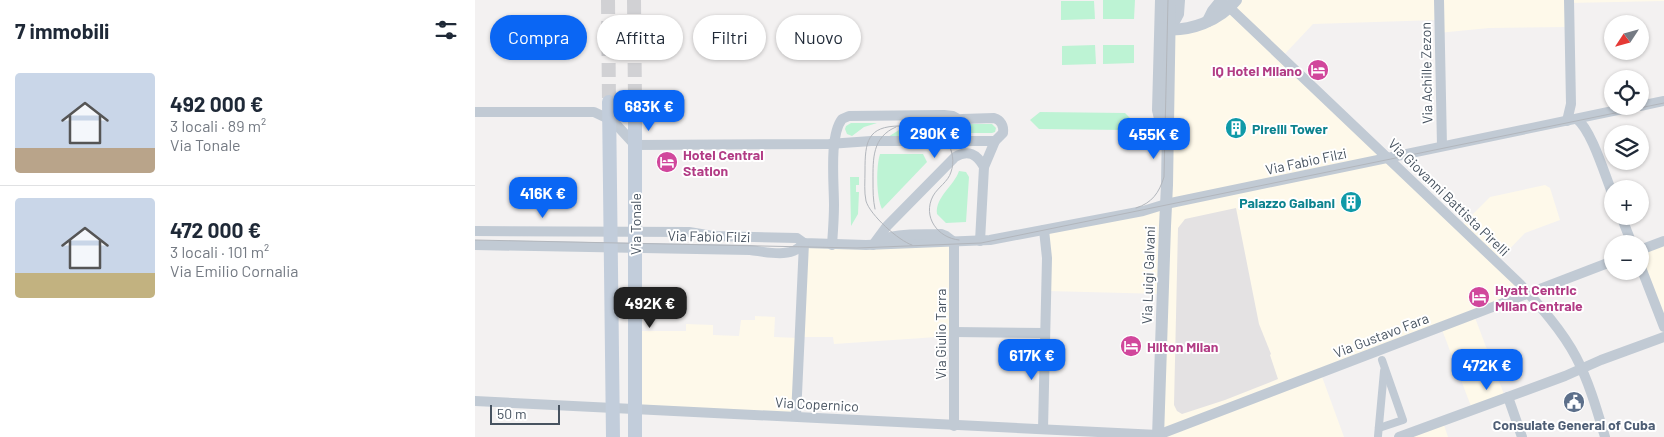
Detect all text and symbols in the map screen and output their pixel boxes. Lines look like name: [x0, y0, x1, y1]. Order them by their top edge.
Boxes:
chip: Compra: [490, 15, 587, 60]
chip: Affitta: [597, 15, 683, 60]
chip: Filtri: [693, 15, 766, 60]
chip: Nuovo: [776, 15, 861, 60]
north arrow: [1604, 15, 1649, 60]
map controls: [1604, 15, 1649, 280]
icon: filters: [432, 16, 460, 44]
text: 7 immobili: [15, 18, 109, 43]
street label: Via Achille Zezon: [1417, 22, 1435, 124]
hotel icon: IQ Hotel Milano: [1306, 58, 1330, 82]
place label: IQ Hotel Milano: [1212, 62, 1302, 79]
button: locate: [1604, 70, 1649, 115]
pin: 683K €: [608, 90, 690, 132]
text: 492 000 €: [170, 91, 263, 116]
icon: home: [55, 93, 115, 153]
text: 683K €: [624, 96, 674, 115]
text: 3 locali · 89 m²: [170, 116, 266, 135]
pin: 290K €: [894, 116, 976, 159]
building icon: Pirelli Tower: [1224, 116, 1248, 140]
pin: 455K €: [1113, 118, 1195, 160]
place label: Pirelli Tower: [1252, 120, 1329, 137]
text: 290K €: [910, 123, 960, 142]
text: 455K €: [1129, 124, 1179, 143]
button: layers: [1604, 125, 1649, 170]
text: Via Tonale: [170, 135, 241, 154]
street label: Via Giovanni Battista Pirelli: [1385, 135, 1513, 259]
street label: Via Fabio Filzi: [1264, 144, 1348, 178]
place label: Hotel Central Station: [683, 146, 764, 179]
hotel icon: Hotel Central Station: [655, 150, 679, 174]
pin: 416K €: [502, 176, 584, 219]
button: +: [1604, 180, 1649, 225]
text: 416K €: [520, 183, 566, 202]
building icon: Palazzo Galbani: [1339, 190, 1363, 214]
street label: Via Tonale: [627, 193, 644, 255]
place label: Palazzo Galbani: [1239, 194, 1335, 211]
text: 472 000 €: [170, 217, 261, 242]
icon: home: [55, 218, 115, 278]
street label: Via Luigi Galvani: [1138, 226, 1158, 324]
street label: Via Fabio Filzi: [668, 227, 750, 245]
button: −: [1604, 235, 1649, 280]
text: 3 locali · 101 m²: [170, 242, 269, 261]
text: Via Emilio Cornalia: [170, 261, 299, 280]
place label: Hyatt Centric Milan Centrale: [1495, 281, 1583, 314]
hotel icon: Hyatt Centric Milan Centrale: [1467, 285, 1491, 309]
pin: 492K €: [609, 286, 691, 329]
street label: Via Giulio Tarra: [932, 289, 949, 379]
text: 492K €: [625, 293, 675, 312]
street label: Via Gustavo Fara: [1331, 309, 1431, 361]
hotel icon: Hilton Milan: [1119, 334, 1143, 358]
pin: 617K €: [991, 338, 1073, 381]
place label: Hilton Milan: [1147, 338, 1218, 355]
text: 617K €: [1009, 345, 1055, 364]
pin: 472K €: [1446, 348, 1528, 391]
text: 472K €: [1463, 355, 1511, 374]
public building icon: Consulate General of Cuba: [1562, 390, 1586, 414]
street label: Via Copernico: [775, 393, 859, 415]
scale bar: [490, 402, 560, 425]
text: 50 m: [497, 405, 526, 422]
place label: Consulate General of Cuba: [1493, 416, 1655, 433]

